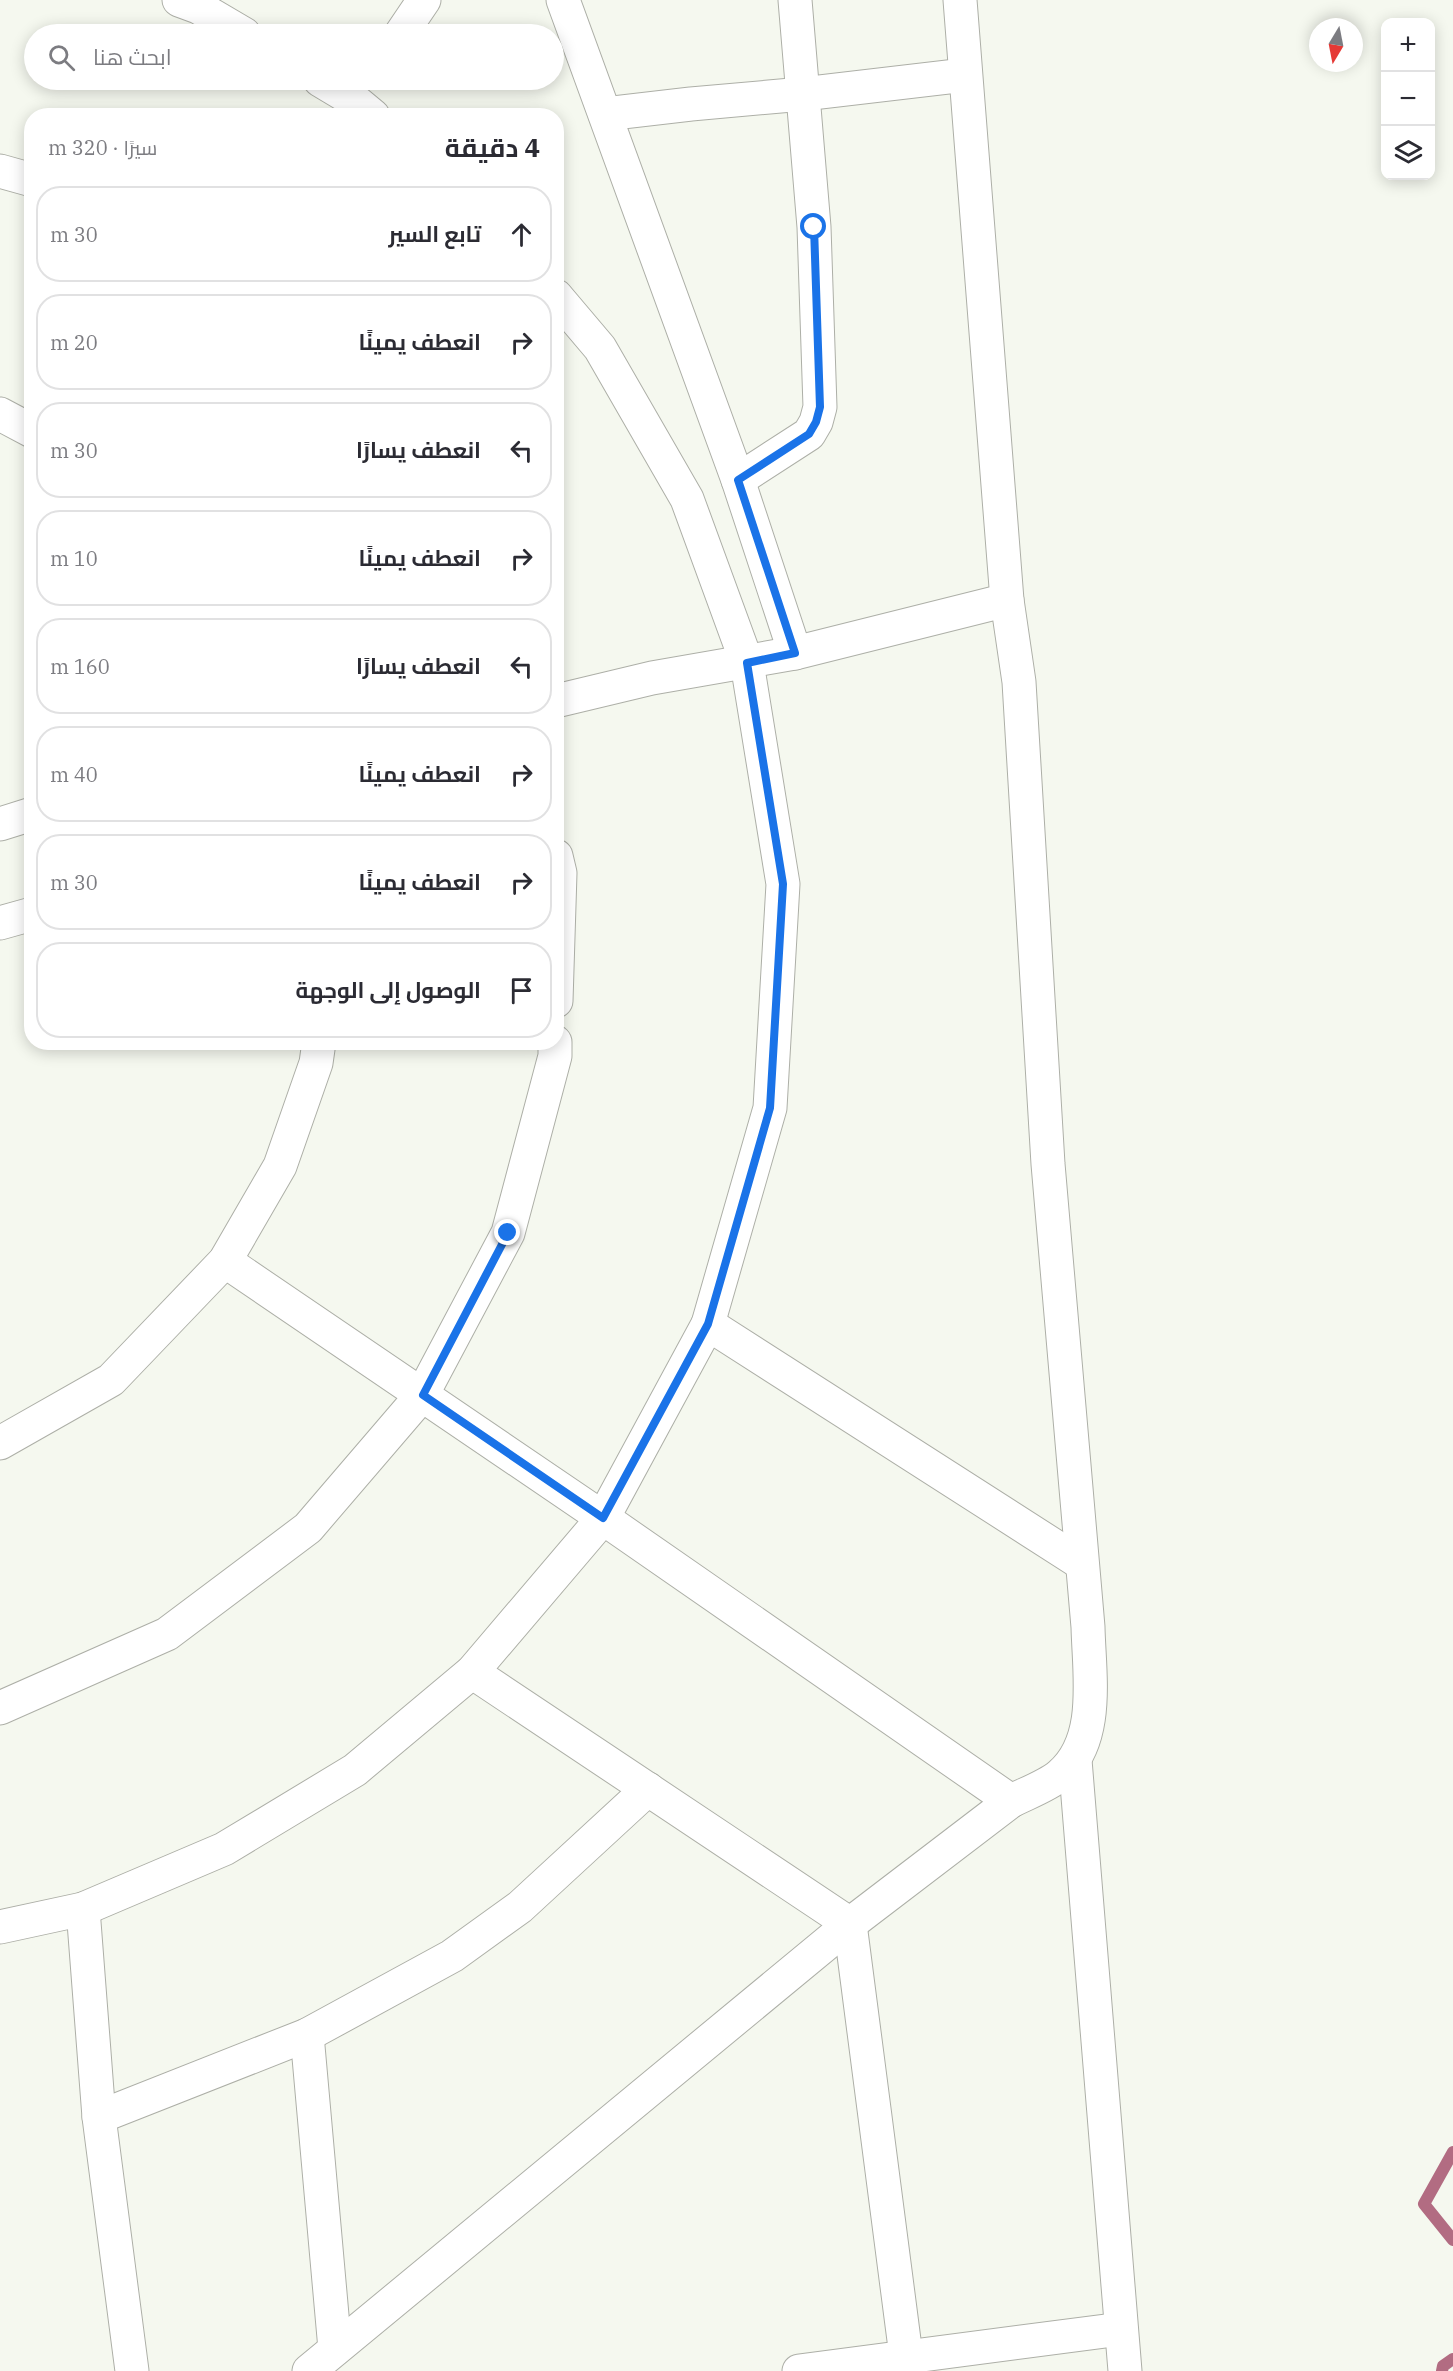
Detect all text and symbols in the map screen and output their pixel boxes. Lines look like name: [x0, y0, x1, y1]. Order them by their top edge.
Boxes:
north arrow: [1309, 18, 1363, 72]
map controls: [1381, 18, 1435, 180]
button: +: [1381, 18, 1435, 72]
search box: [24, 24, 564, 90]
icon: search: [45, 41, 78, 74]
text: ابحث هنا: [93, 42, 172, 71]
button: −: [1381, 72, 1435, 126]
button: layers: [1381, 126, 1435, 180]
text: 4 دقيقة: [445, 130, 540, 164]
text: سيرًا · 320 m: [48, 134, 157, 161]
route start: [800, 213, 826, 239]
icon: ahead: [505, 218, 538, 251]
text: تابع السير: [388, 219, 481, 248]
text: 30 m: [50, 221, 98, 248]
icon: right: [505, 326, 538, 359]
text: انعطف يمينًا: [359, 327, 481, 356]
text: 20 m: [50, 329, 98, 356]
icon: left: [505, 434, 538, 467]
text: انعطف يسارًا: [356, 435, 481, 464]
text: 30 m: [50, 437, 98, 464]
icon: right: [505, 542, 538, 575]
text: انعطف يمينًا: [359, 543, 481, 572]
text: 10 m: [50, 545, 98, 572]
icon: left: [505, 650, 538, 683]
text: انعطف يسارًا: [356, 651, 481, 680]
text: 160 m: [50, 653, 110, 680]
icon: right: [505, 758, 538, 791]
text: انعطف يمينًا: [359, 759, 481, 788]
text: 40 m: [50, 761, 98, 788]
icon: right: [505, 866, 538, 899]
text: انعطف يمينًا: [359, 867, 481, 896]
text: 30 m: [50, 869, 98, 896]
icon: arrive: [505, 974, 538, 1007]
text: الوصول إلى الوجهة: [296, 975, 481, 1004]
route end: [494, 1219, 520, 1245]

